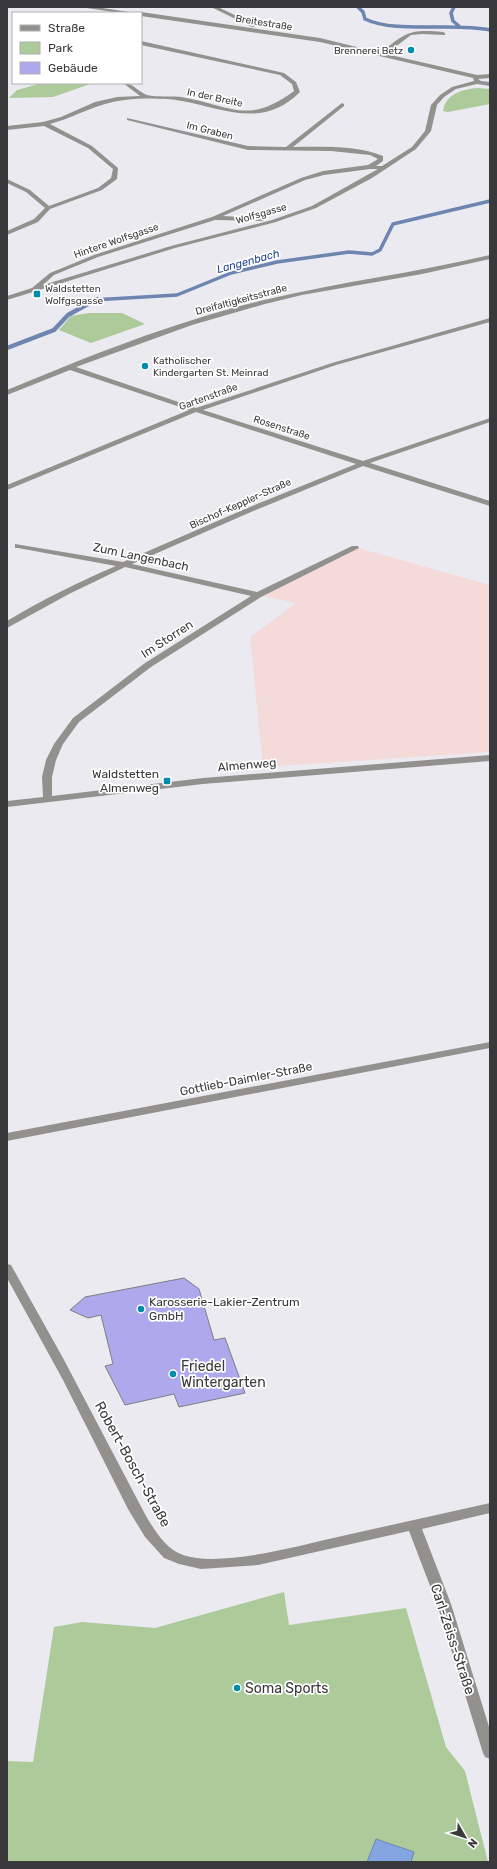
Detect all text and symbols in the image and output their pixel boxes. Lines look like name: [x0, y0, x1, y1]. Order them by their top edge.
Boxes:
legend: [12, 12, 142, 84]
street label: Breitestraße: [234, 13, 294, 33]
text: Straße: [48, 21, 85, 35]
text: Park: [48, 41, 74, 55]
place label: Brennerei Betz: [334, 45, 403, 57]
marker: Brennerei Betz: [406, 45, 416, 55]
text: Gebäude: [48, 61, 98, 75]
street label: In der Breite: [186, 86, 244, 110]
street label: Im Graben: [185, 119, 234, 143]
street label: Wolfsgasse: [235, 201, 288, 227]
street label: Hintere Wolfsgasse: [72, 221, 161, 261]
water label: Langenbach: [215, 247, 281, 276]
street label: Dreifaltigkeitsstraße: [194, 282, 289, 318]
place label: Waldstetten Wolfgsgasse: [45, 283, 103, 307]
marker: Waldstetten Wolfgsgasse: [32, 289, 42, 299]
place label: Katholischer Kindergarten St. Meinrad: [153, 355, 268, 379]
marker: Katholischer Kindergarten St. Meinrad: [140, 361, 150, 371]
street label: Gartenstraße: [177, 381, 240, 413]
street label: Rosenstraße: [252, 413, 312, 443]
street label: Bischof-Keppler-Straße: [188, 476, 293, 532]
street label: Zum Langenbach: [92, 540, 190, 574]
street label: Im Storren: [138, 617, 196, 661]
street label: Almenweg: [217, 755, 277, 775]
place label: Waldstetten Almenweg: [92, 767, 159, 795]
marker: Waldstetten Almenweg: [162, 776, 172, 786]
street label: Gottlieb-Daimler-Straße: [179, 1059, 314, 1099]
place label: Karosserie-Lakier-Zentrum GmbH: [149, 1295, 300, 1323]
marker: Karosserie-Lakier-Zentrum GmbH: [136, 1304, 146, 1314]
place label: Friedel Wintergarten: [181, 1358, 266, 1391]
marker: Friedel Wintergarten: [168, 1369, 178, 1379]
street label: Robert-Bosch-Straße: [91, 1398, 174, 1530]
street label: Carl-Zeiss-Straße: [427, 1582, 478, 1697]
place label: Soma Sports: [245, 1680, 328, 1697]
marker: Soma Sports: [232, 1683, 242, 1693]
north arrow: [445, 1817, 485, 1857]
text: N: [465, 1836, 480, 1850]

